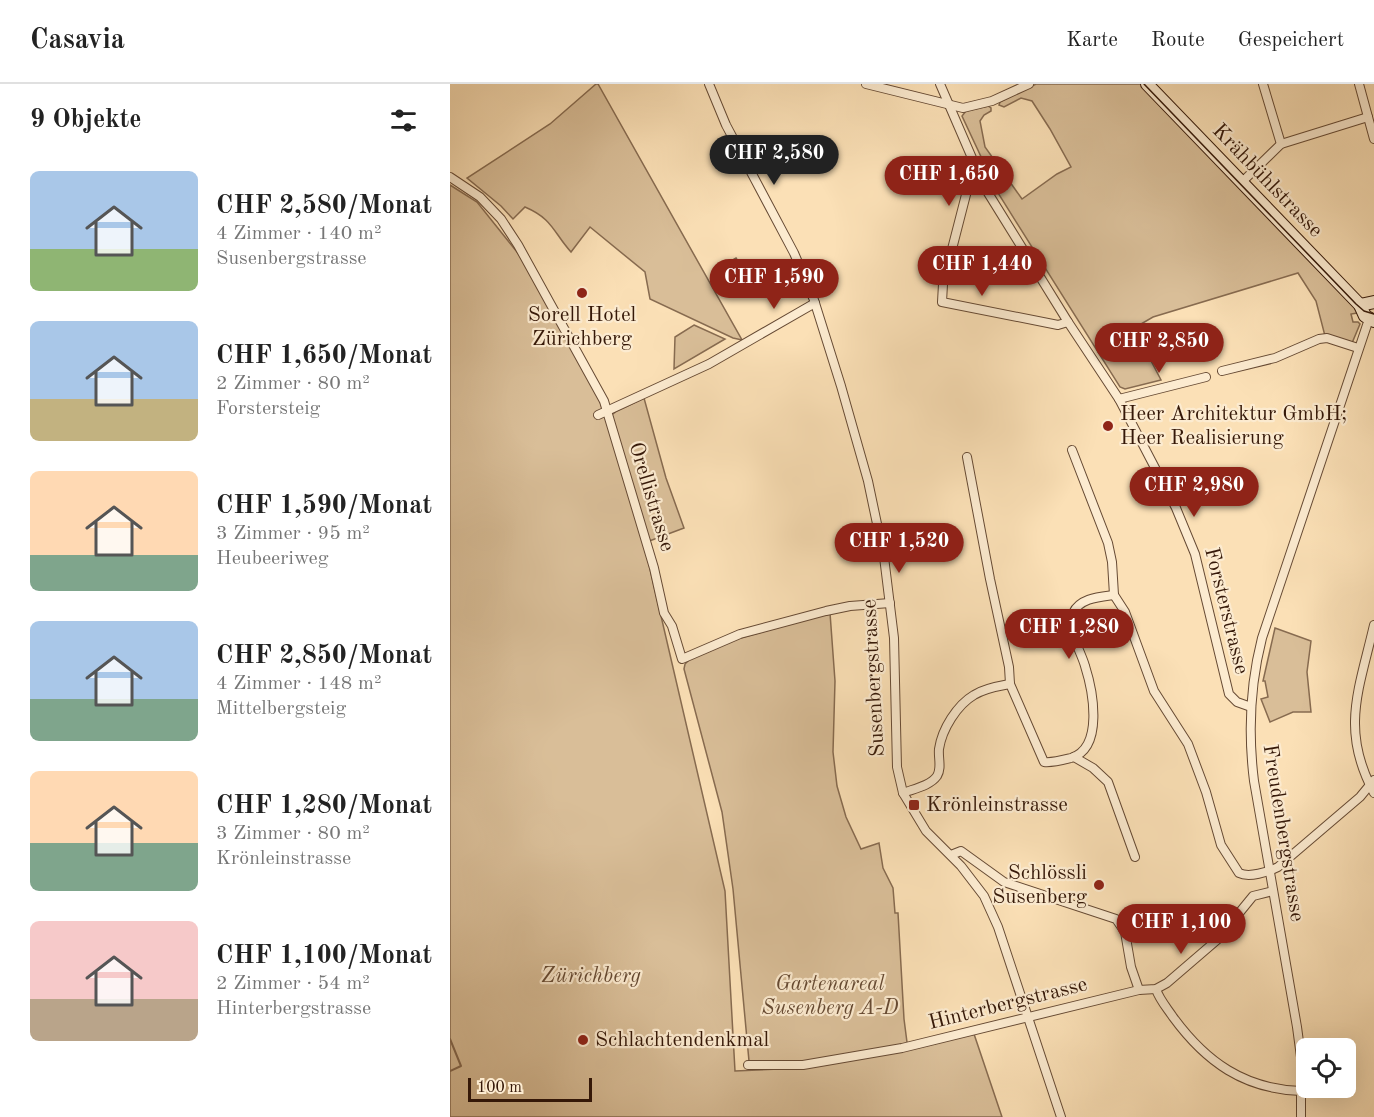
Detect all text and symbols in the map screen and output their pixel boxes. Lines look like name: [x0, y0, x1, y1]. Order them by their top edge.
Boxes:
text: Casavia: [30, 27, 125, 55]
text: Karte: [1066, 30, 1118, 51]
text: Route: [1151, 30, 1205, 51]
text: Gespeichert: [1238, 30, 1344, 51]
icon: filters: [387, 104, 420, 137]
text: 9 Objekte: [30, 107, 142, 133]
street label: Krähbühlstrasse: [1208, 120, 1326, 242]
pin: CHF 2,580: [705, 135, 843, 186]
text: CHF 2,580: [724, 144, 824, 164]
pin: CHF 1,650: [880, 156, 1018, 207]
text: CHF 1,650: [899, 165, 999, 185]
text: CHF 2,580/Monat: [216, 193, 432, 219]
icon: home: [78, 195, 150, 267]
text: 4 Zimmer · 140 m²: [216, 224, 381, 244]
pin: CHF 1,440: [913, 246, 1051, 297]
text: Susenbergstrasse: [216, 249, 367, 269]
text: CHF 1,440: [932, 255, 1032, 275]
pin: CHF 1,590: [705, 259, 843, 310]
text: CHF 1,590: [724, 268, 824, 288]
marker: Sorell Hotel Zürichberg: [575, 286, 589, 300]
place label: Sorell Hotel Zürichberg: [528, 305, 637, 350]
pin: CHF 2,850: [1090, 323, 1228, 374]
text: CHF 2,850: [1109, 332, 1209, 352]
text: CHF 1,650/Monat: [216, 343, 432, 369]
icon: home: [78, 345, 150, 417]
text: 2 Zimmer · 80 m²: [216, 374, 370, 394]
text: Forstersteig: [216, 399, 320, 419]
place label: Heer Architektur GmbH; Heer Realisierung: [1120, 404, 1347, 449]
marker: Heer Architektur GmbH; Heer Realisierung: [1101, 419, 1115, 433]
street label: Orellistrasse: [624, 440, 678, 554]
pin: CHF 2,980: [1125, 467, 1263, 518]
text: CHF 2,980: [1144, 476, 1244, 496]
text: CHF 1,590/Monat: [216, 493, 432, 519]
icon: home: [78, 495, 150, 567]
pin: CHF 1,520: [830, 523, 968, 574]
text: 3 Zimmer · 95 m²: [216, 524, 370, 544]
text: CHF 1,520: [849, 532, 949, 552]
street label: Forsterstrasse: [1200, 545, 1252, 677]
text: Heubeeriweg: [216, 549, 328, 569]
street label: Susenbergstrasse: [859, 599, 889, 757]
pin: CHF 1,280: [1000, 609, 1138, 660]
text: CHF 1,280: [1019, 618, 1119, 638]
text: CHF 2,850/Monat: [216, 643, 432, 669]
icon: home: [78, 645, 150, 717]
text: 4 Zimmer · 148 m²: [216, 674, 381, 694]
text: Mittelbergsteig: [216, 699, 346, 719]
street label: Freudenbergstrasse: [1259, 743, 1307, 923]
text: CHF 1,280/Monat: [216, 793, 432, 819]
icon: home: [78, 795, 150, 867]
place label: Krönleinstrasse: [926, 795, 1068, 816]
marker: Krönleinstrasse: [907, 798, 921, 812]
text: 3 Zimmer · 80 m²: [216, 824, 370, 844]
text: Krönleinstrasse: [216, 849, 351, 869]
place label: Schlössli Susenberg: [992, 863, 1088, 908]
marker: Schlössli Susenberg: [1092, 878, 1106, 892]
pin: CHF 1,100: [1112, 904, 1250, 955]
text: CHF 1,100: [1131, 913, 1231, 933]
text: CHF 1,100/Monat: [216, 943, 432, 969]
icon: home: [78, 945, 150, 1017]
park label: Zürichberg: [541, 966, 641, 987]
text: 2 Zimmer · 54 m²: [216, 974, 370, 994]
park label: Gartenareal Susenberg A-D: [762, 974, 899, 1019]
street label: Hinterbergstrasse: [926, 974, 1090, 1034]
text: Hinterbergstrasse: [216, 999, 371, 1019]
place label: Schlachtendenkmal: [595, 1030, 770, 1051]
marker: Schlachtendenkmal: [576, 1033, 590, 1047]
map controls: [1296, 1038, 1356, 1098]
button: locate: [1296, 1038, 1356, 1098]
scale bar: [468, 1075, 592, 1102]
text: 100 m: [477, 1080, 522, 1096]

